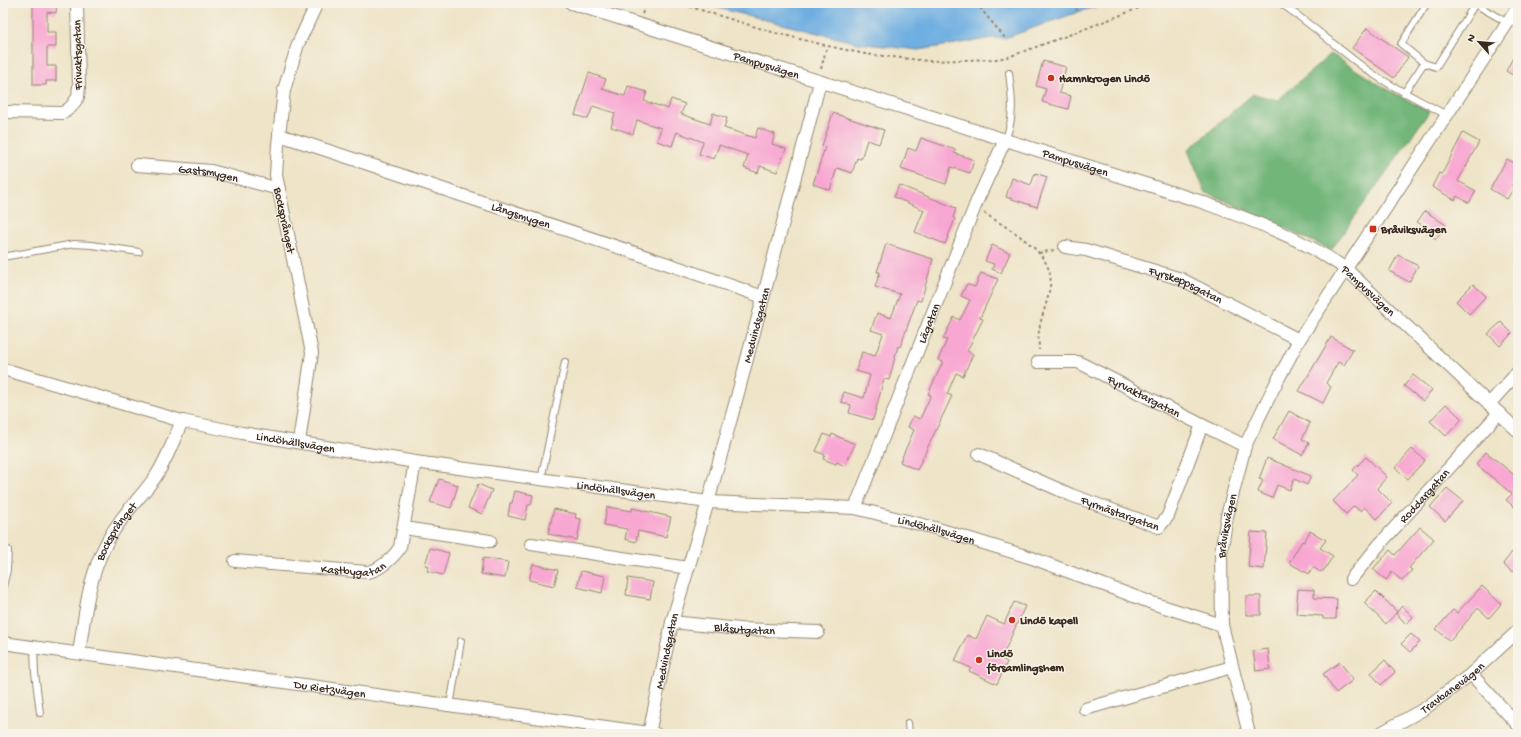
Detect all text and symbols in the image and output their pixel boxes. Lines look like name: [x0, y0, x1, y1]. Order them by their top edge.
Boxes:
street label: Frivaktsgatan: [71, 19, 87, 91]
north arrow: [1459, 22, 1499, 62]
text: N: [1465, 32, 1479, 44]
street label: Pampusvägen: [730, 49, 801, 84]
marker: Hamnkrogen Lindö: [1046, 73, 1056, 83]
place label: Hamnkrogen Lindö: [1059, 73, 1151, 87]
street label: Pampusvägen: [1039, 147, 1110, 181]
street label: Gastsmygen: [178, 163, 240, 187]
street label: Bocksprånget: [269, 185, 297, 256]
street label: Långsmygen: [489, 201, 552, 233]
marker: Bråviksvägen: [1368, 224, 1378, 234]
place label: Bråviksvägen: [1380, 224, 1447, 238]
street label: Pampusvägen: [1337, 262, 1397, 321]
street label: Fyrskeppsgatan: [1146, 264, 1225, 308]
street label: Medvindsgatan: [741, 286, 775, 365]
street label: Lägatan: [916, 301, 945, 346]
street label: Fyrvaktargatan: [1103, 372, 1182, 422]
street label: Lindöhällsvägen: [255, 430, 336, 457]
street label: Roddargatan: [1397, 467, 1454, 527]
street label: Lindöhällsvägen: [576, 479, 657, 504]
street label: Bråviksvägen: [1216, 492, 1242, 559]
street label: Fyrmästargatan: [1077, 494, 1161, 536]
street label: Bocksprånget: [94, 499, 142, 564]
street label: Lindöhällsvägen: [896, 514, 976, 549]
street label: Kastbygatan: [320, 560, 390, 581]
street label: Medvindsgatan: [653, 611, 683, 690]
marker: Lindö kapell: [1007, 615, 1017, 625]
place label: Lindö kapell: [1020, 615, 1079, 629]
street label: Blåsutgatan: [712, 621, 776, 639]
place label: Lindö församlingshem: [986, 648, 1065, 676]
marker: Lindö församlingshem: [974, 655, 984, 665]
street label: Travbanevägen: [1418, 660, 1488, 719]
street label: Du Rietzvägen: [292, 678, 367, 702]

